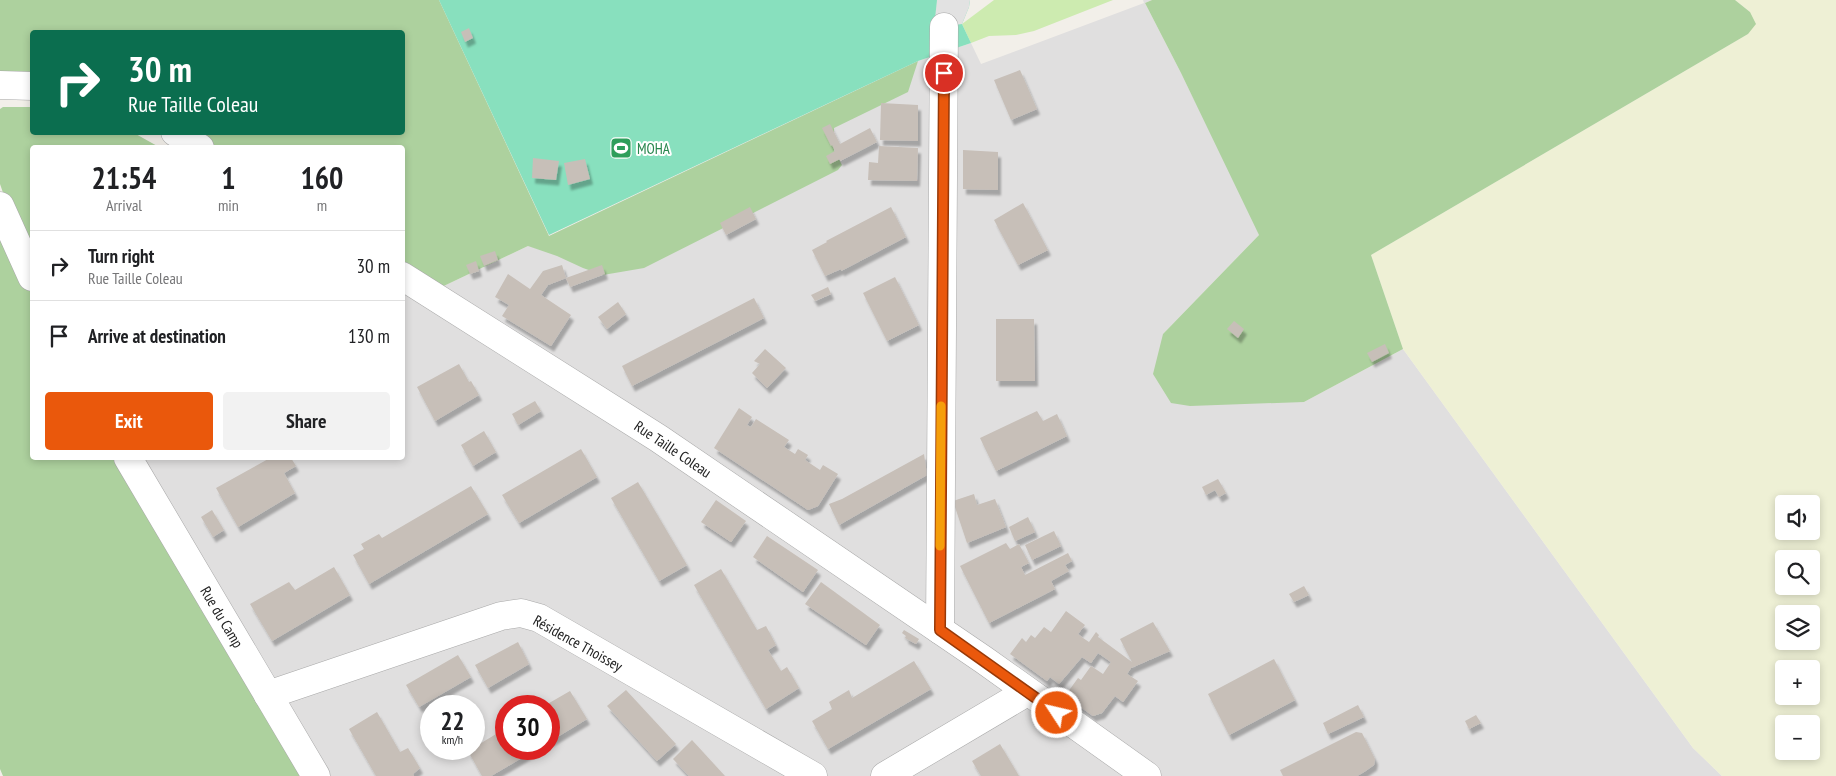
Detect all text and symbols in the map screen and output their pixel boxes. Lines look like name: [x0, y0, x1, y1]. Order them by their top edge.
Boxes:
text: 30 m: [128, 46, 192, 92]
icon: right: [45, 50, 110, 115]
pin: [923, 52, 965, 94]
icon: arrive: [930, 59, 958, 87]
text: Rue Taille Coleau: [128, 90, 258, 118]
sports icon: MOHA: [609, 136, 633, 160]
place label: MOHA: [637, 139, 671, 158]
text: 21:54: [92, 158, 156, 197]
text: 1: [221, 158, 236, 197]
text: 160: [300, 158, 343, 197]
text: Arrival: [106, 195, 142, 215]
text: min: [218, 195, 239, 215]
text: m: [317, 195, 327, 215]
text: Turn right: [88, 244, 154, 268]
icon: right: [45, 252, 73, 280]
text: 30 m: [357, 254, 390, 278]
text: Rue Taille Coleau: [88, 268, 183, 288]
icon: arrive: [45, 322, 73, 350]
text: Arrive at destination: [88, 324, 226, 348]
text: 130 m: [348, 324, 390, 348]
button: Exit: [45, 392, 213, 450]
button: Share: [223, 392, 390, 450]
street label: Rue Taille Coleau: [631, 416, 715, 482]
map controls: [1775, 495, 1820, 760]
button: sound: [1775, 495, 1820, 540]
button: search: [1775, 550, 1820, 595]
street label: Rue du Camp: [196, 583, 248, 651]
button: layers: [1775, 605, 1820, 650]
street label: Résidence Thoissey: [530, 611, 626, 676]
button: +: [1775, 660, 1820, 705]
position arrow: [1030, 686, 1082, 738]
speed limit sign: 30: [495, 695, 560, 760]
text: 22: [441, 705, 464, 737]
button: −: [1775, 715, 1820, 760]
text: km/h: [442, 732, 463, 747]

